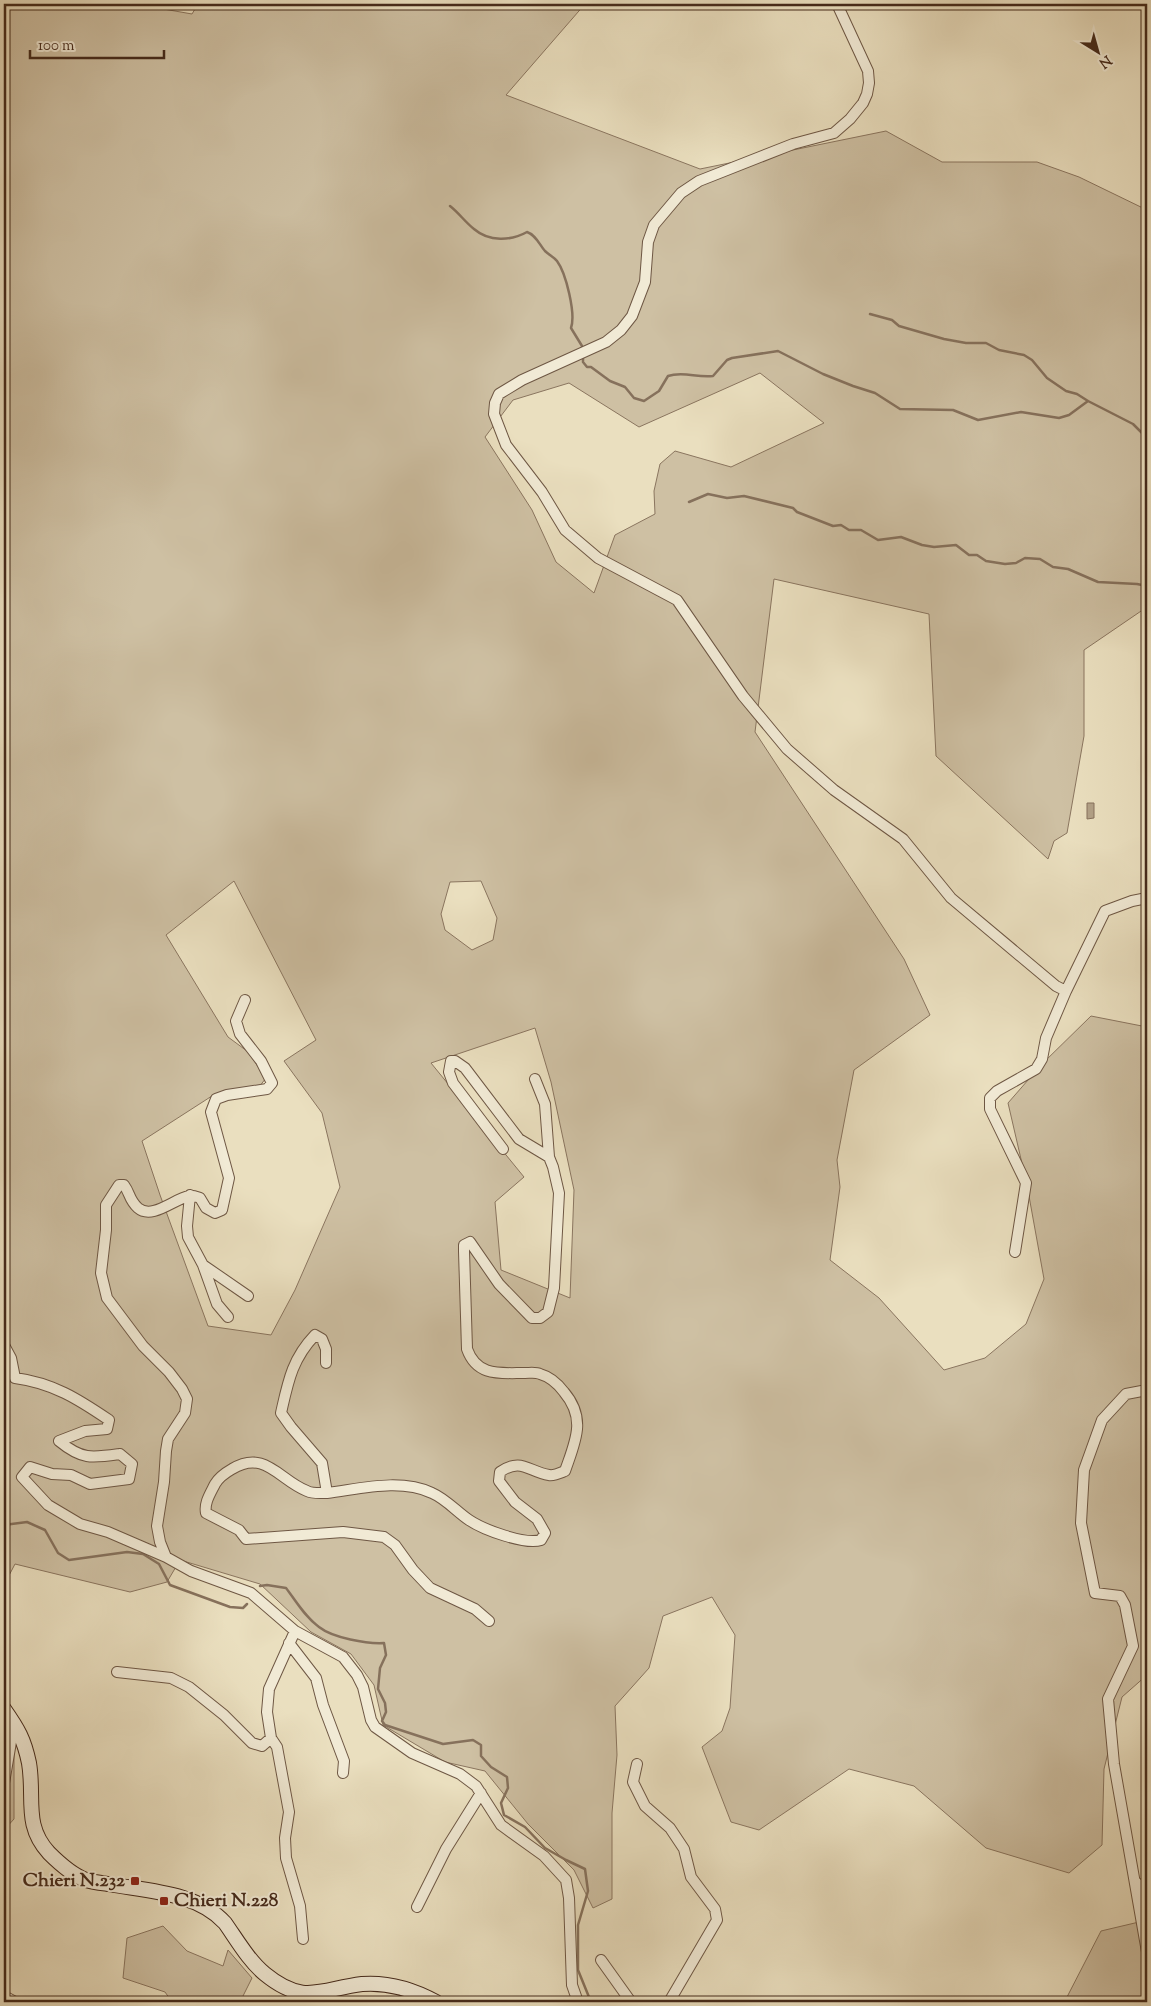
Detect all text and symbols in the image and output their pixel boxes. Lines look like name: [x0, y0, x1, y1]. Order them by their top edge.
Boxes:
scale bar: [30, 28, 164, 60]
north arrow: [1074, 28, 1124, 78]
text: 100 m: [38, 36, 75, 57]
text: N: [1094, 49, 1115, 72]
place label: Chieri N.232: [23, 1868, 125, 1895]
marker: Chieri N.232: [129, 1875, 141, 1887]
place label: Chieri N.228: [174, 1888, 279, 1915]
marker: Chieri N.228: [158, 1895, 170, 1907]

